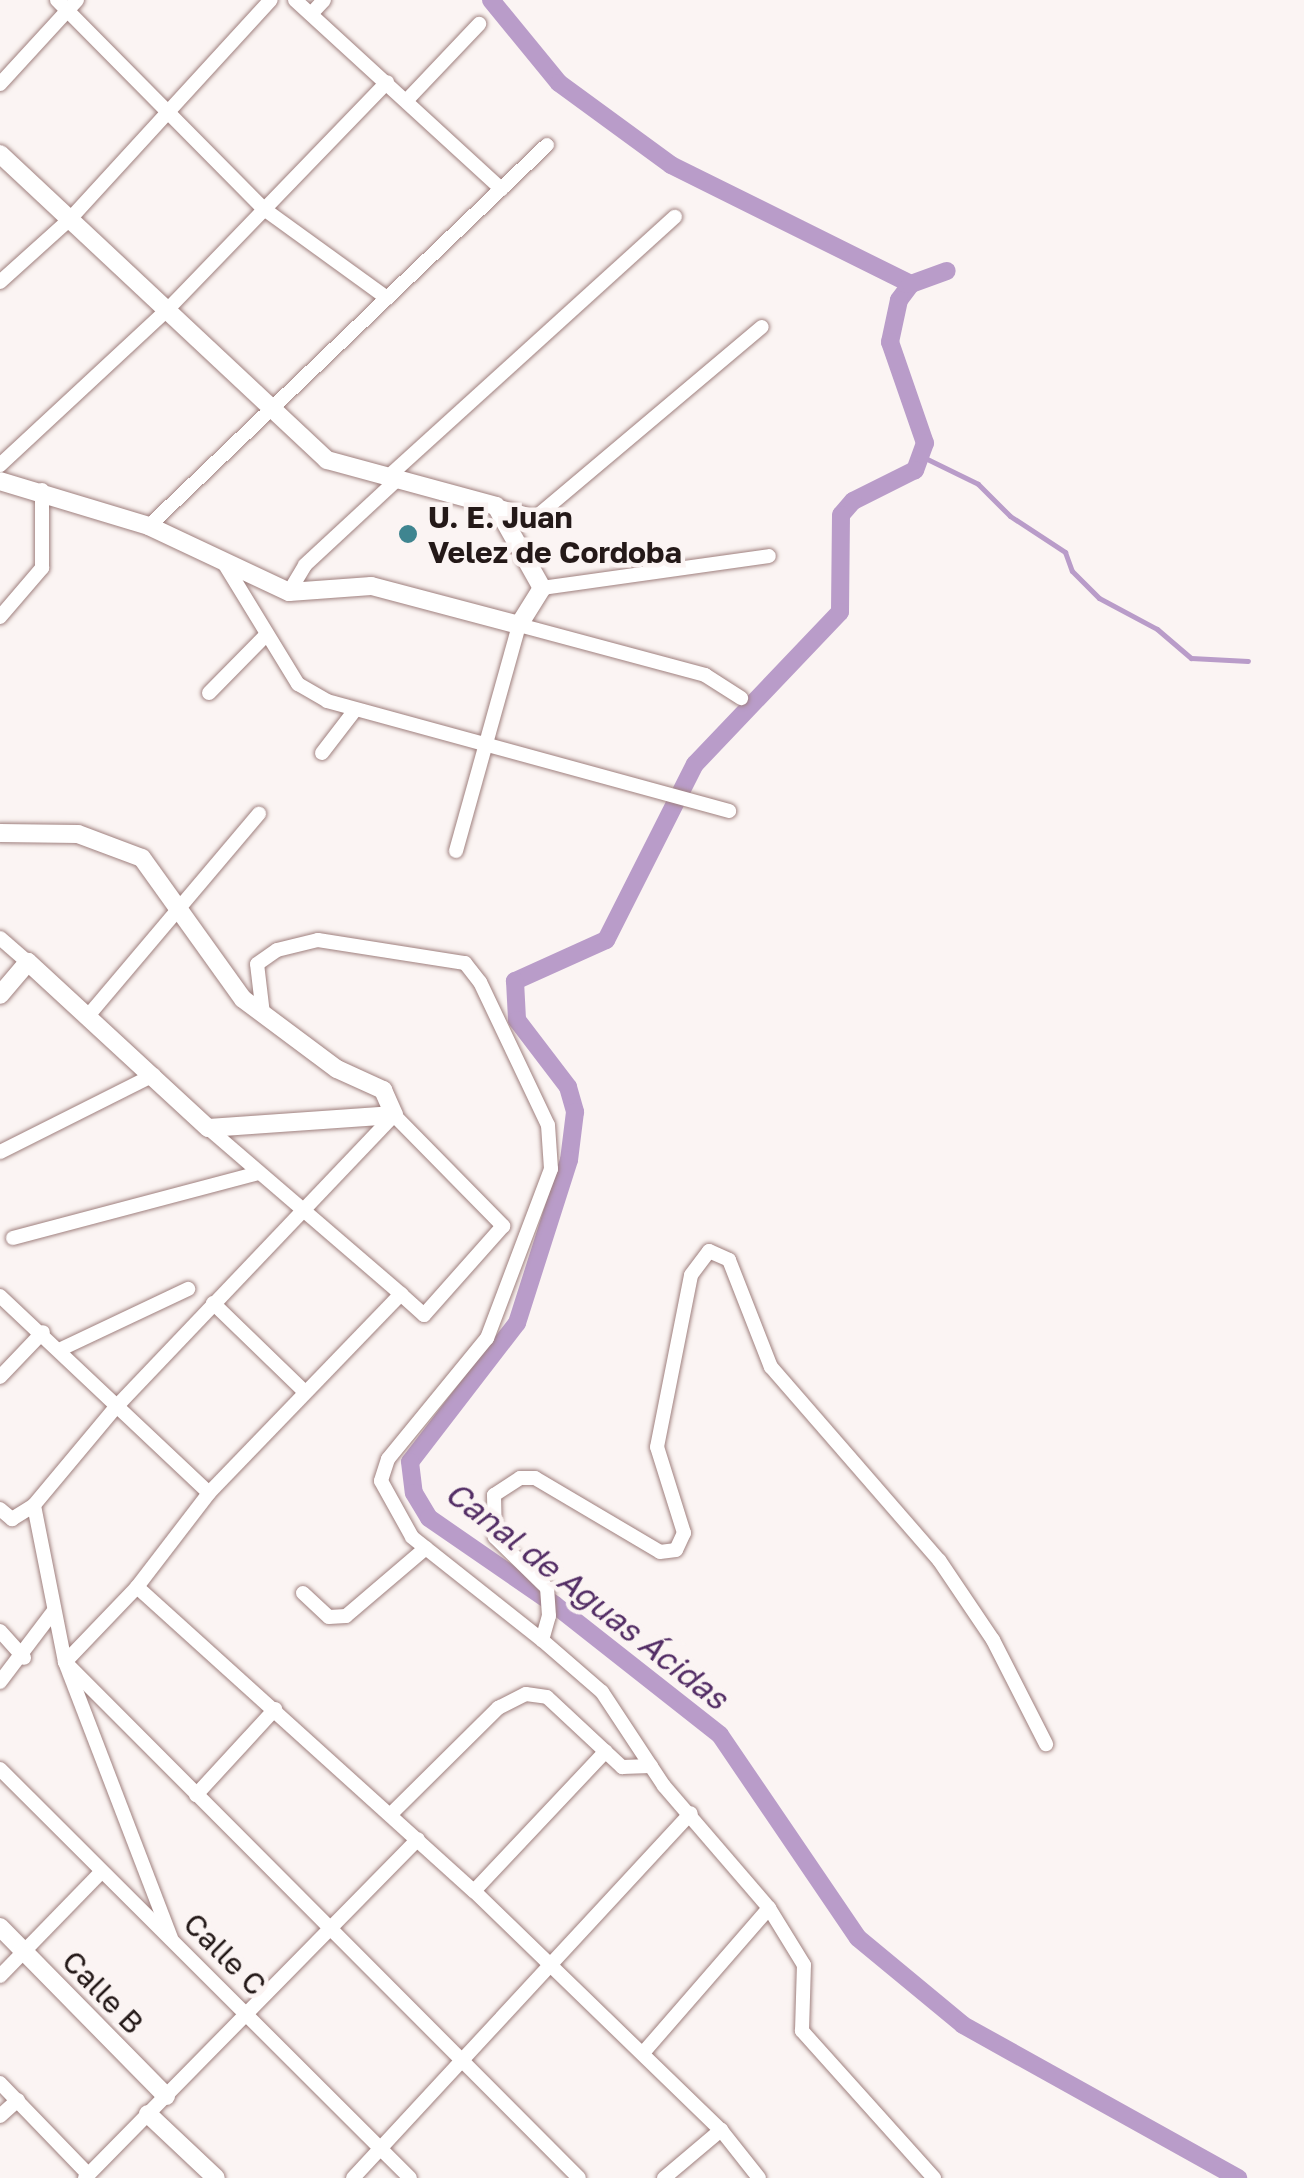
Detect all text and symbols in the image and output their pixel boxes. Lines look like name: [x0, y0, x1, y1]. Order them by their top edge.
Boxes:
place label: U. E. Juan Velez de Cordoba: [428, 499, 682, 570]
marker: U. E. Juan Velez de Cordoba: [397, 523, 419, 545]
water label: Canal de Aguas Ácidas: [438, 1473, 736, 1717]
street label: Calle C: [176, 1905, 274, 2003]
street label: Calle B: [55, 1943, 151, 2041]

